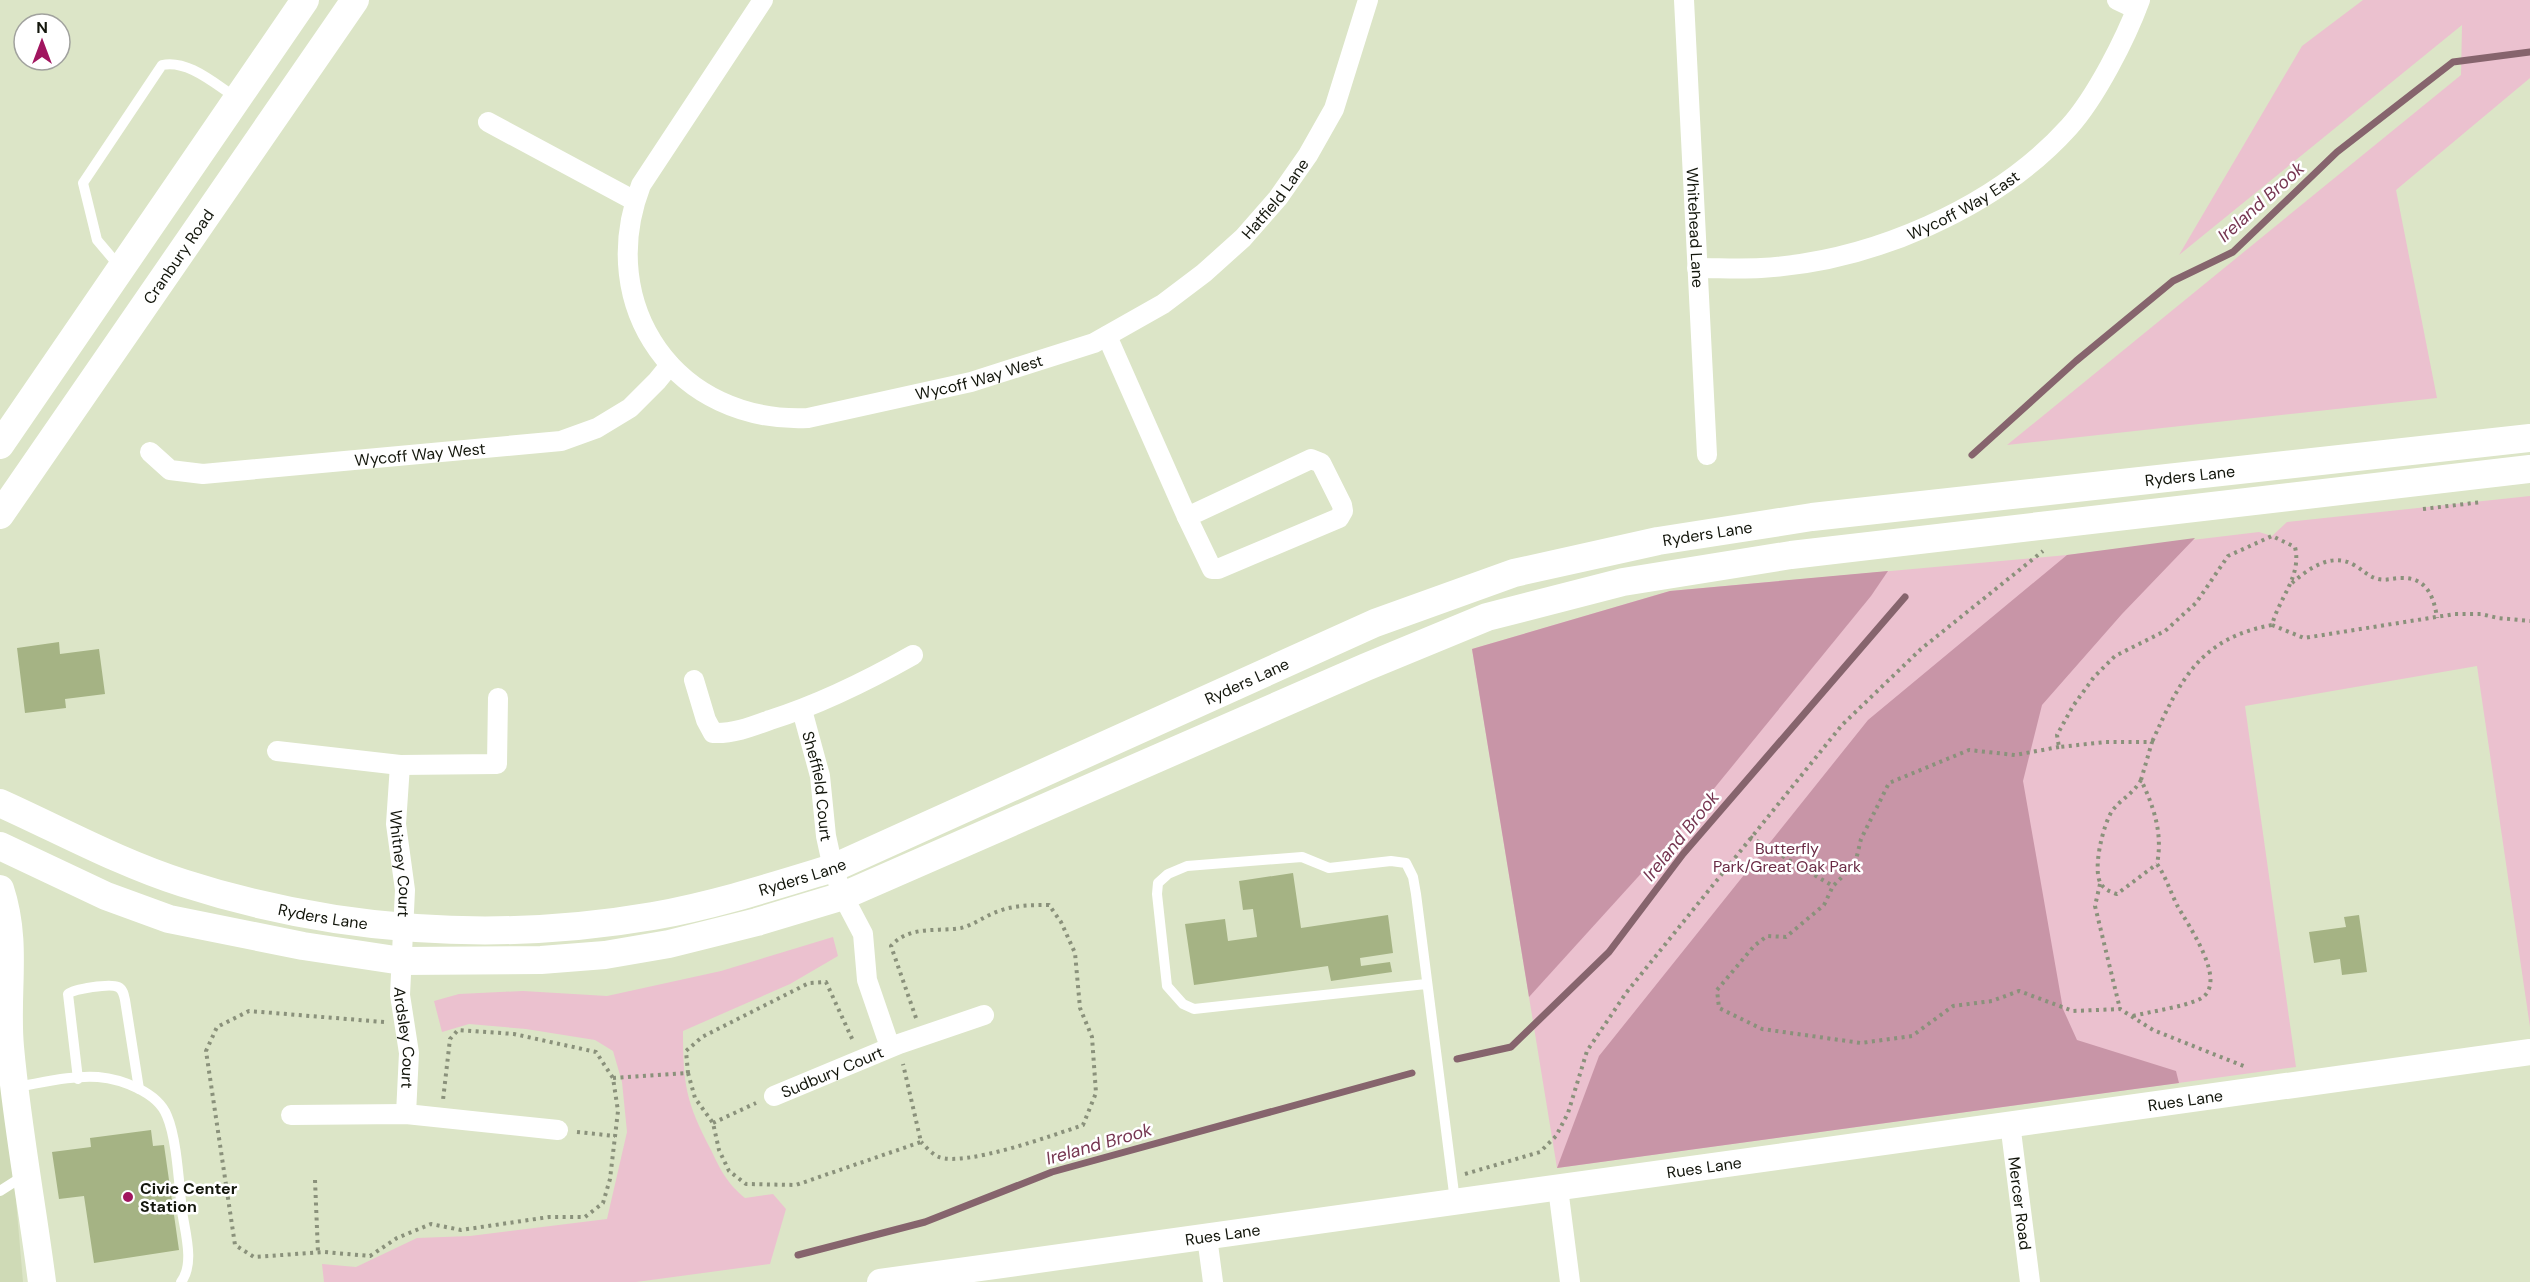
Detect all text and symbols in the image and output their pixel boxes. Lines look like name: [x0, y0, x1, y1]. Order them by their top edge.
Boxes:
north arrow: [12, 12, 72, 72]
text: N: [36, 17, 48, 38]
street label: Hatfield Lane: [1237, 154, 1313, 244]
water label: Ireland Brook: [2212, 156, 2310, 247]
street label: Wycoff Way East: [1904, 166, 2024, 245]
street label: Whitehead Lane: [1681, 167, 1709, 288]
street label: Cranbury Road: [139, 205, 219, 308]
street label: Wycoff Way West: [913, 350, 1046, 405]
street label: Wycoff Way West: [353, 438, 486, 471]
street label: Ryders Lane: [2144, 461, 2236, 491]
street label: Ryders Lane: [1661, 516, 1754, 551]
street label: Ryders Lane: [1201, 653, 1292, 710]
street label: Sheffield Court: [797, 729, 837, 843]
water label: Ireland Brook: [1637, 785, 1725, 886]
street label: Whitney Court: [385, 809, 415, 918]
park label: Butterfly Park/Great Oak Park: [1713, 838, 1861, 877]
street label: Ryders Lane: [756, 853, 850, 901]
street label: Ryders Lane: [276, 899, 369, 934]
street label: Ardsley Court: [389, 987, 420, 1089]
street label: Sudbury Court: [778, 1042, 887, 1103]
street label: Rues Lane: [2147, 1085, 2224, 1116]
water label: Ireland Brook: [1043, 1117, 1156, 1171]
street label: Rues Lane: [1665, 1152, 1743, 1183]
street label: Mercer Road: [2003, 1156, 2036, 1251]
place label: Civic Center Station: [140, 1178, 238, 1217]
marker: Civic Center Station: [121, 1190, 135, 1204]
street label: Rues Lane: [1184, 1219, 1262, 1250]

